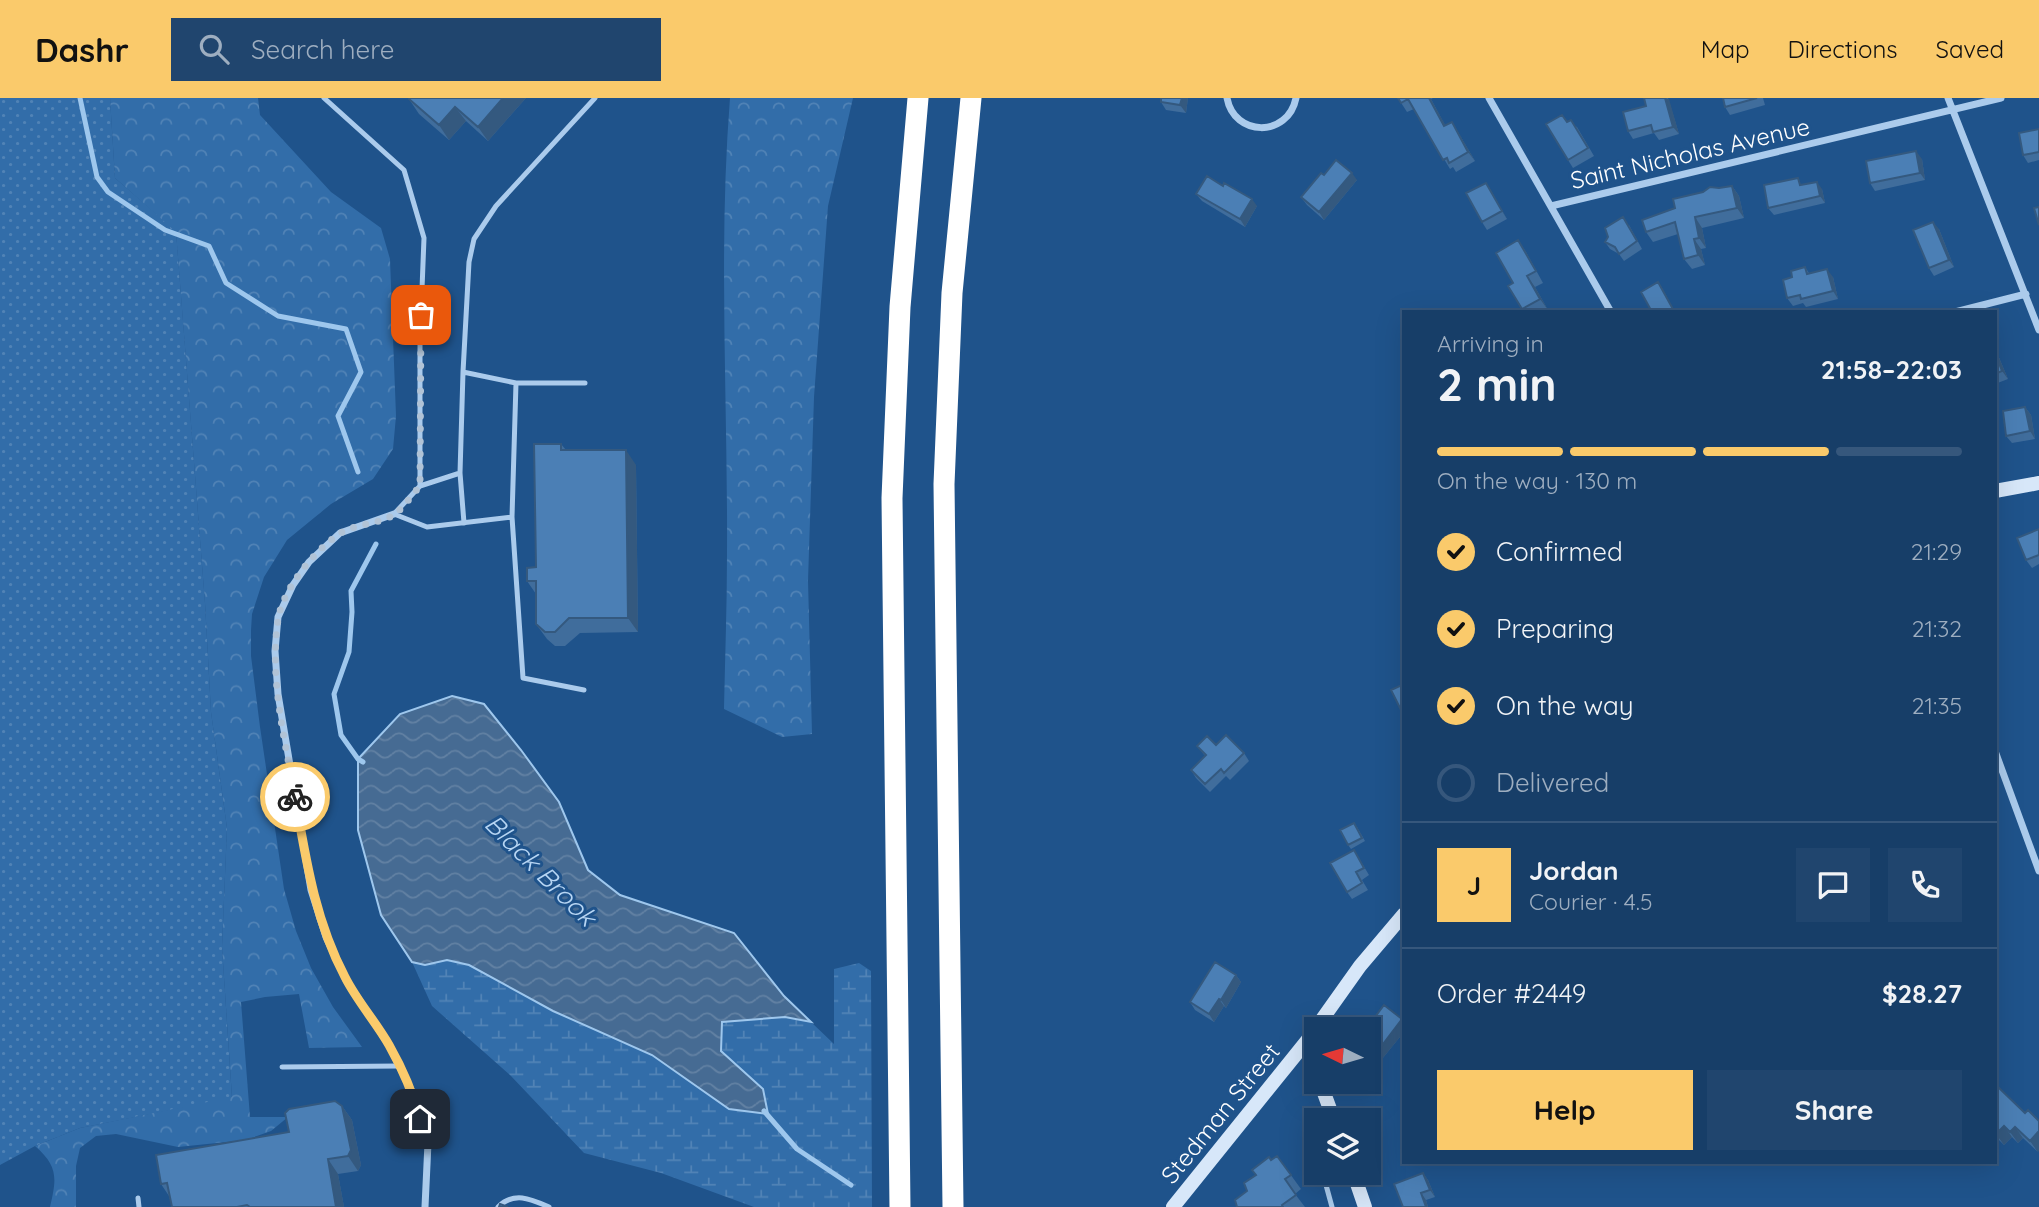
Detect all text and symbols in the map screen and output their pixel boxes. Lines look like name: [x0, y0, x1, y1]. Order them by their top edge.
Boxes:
search box: [171, 18, 661, 81]
text: Dashr: [35, 29, 129, 70]
icon: search: [195, 30, 233, 68]
text: Search here: [251, 33, 394, 66]
text: Map: [1701, 34, 1750, 64]
text: Directions: [1788, 34, 1898, 64]
text: Saved: [1936, 34, 2004, 64]
street label: Saint Nicholas Avenue: [1567, 111, 1813, 195]
pin: [391, 285, 451, 345]
icon: bag: [402, 296, 440, 334]
text: Arriving in: [1437, 329, 1544, 358]
text: 21:58–22:03: [1821, 353, 1962, 386]
text: 2 min: [1437, 355, 1557, 413]
text: On the way · 130 m: [1437, 466, 1637, 495]
icon: check: [1437, 533, 1475, 571]
text: Confirmed: [1496, 535, 1623, 568]
text: 21:29: [1911, 537, 1962, 566]
icon: check: [1437, 610, 1475, 648]
text: Preparing: [1496, 612, 1614, 645]
text: 21:32: [1912, 614, 1962, 643]
icon: check: [1437, 687, 1475, 725]
text: On the way: [1496, 689, 1634, 722]
text: 21:35: [1912, 691, 1962, 720]
courier: [260, 762, 330, 832]
text: Delivered: [1496, 766, 1609, 799]
icon: bike: [276, 778, 314, 816]
water label: Black Brook: [478, 807, 605, 934]
button: chat: [1796, 848, 1870, 922]
button: phone: [1888, 848, 1962, 922]
text: Jordan: [1529, 854, 1618, 887]
text: J: [1467, 869, 1481, 902]
text: Courier · 4.5: [1529, 887, 1653, 916]
text: Order #2449: [1437, 977, 1586, 1010]
text: $28.27: [1882, 977, 1962, 1010]
north arrow: [1304, 1017, 1381, 1094]
map controls: [1304, 1017, 1381, 1185]
street label: Stedman Street: [1154, 1037, 1286, 1189]
button: Help: [1437, 1070, 1693, 1150]
button: Share: [1707, 1070, 1962, 1150]
pin: [390, 1089, 450, 1149]
icon: home: [401, 1100, 439, 1138]
button: layers: [1304, 1108, 1381, 1185]

